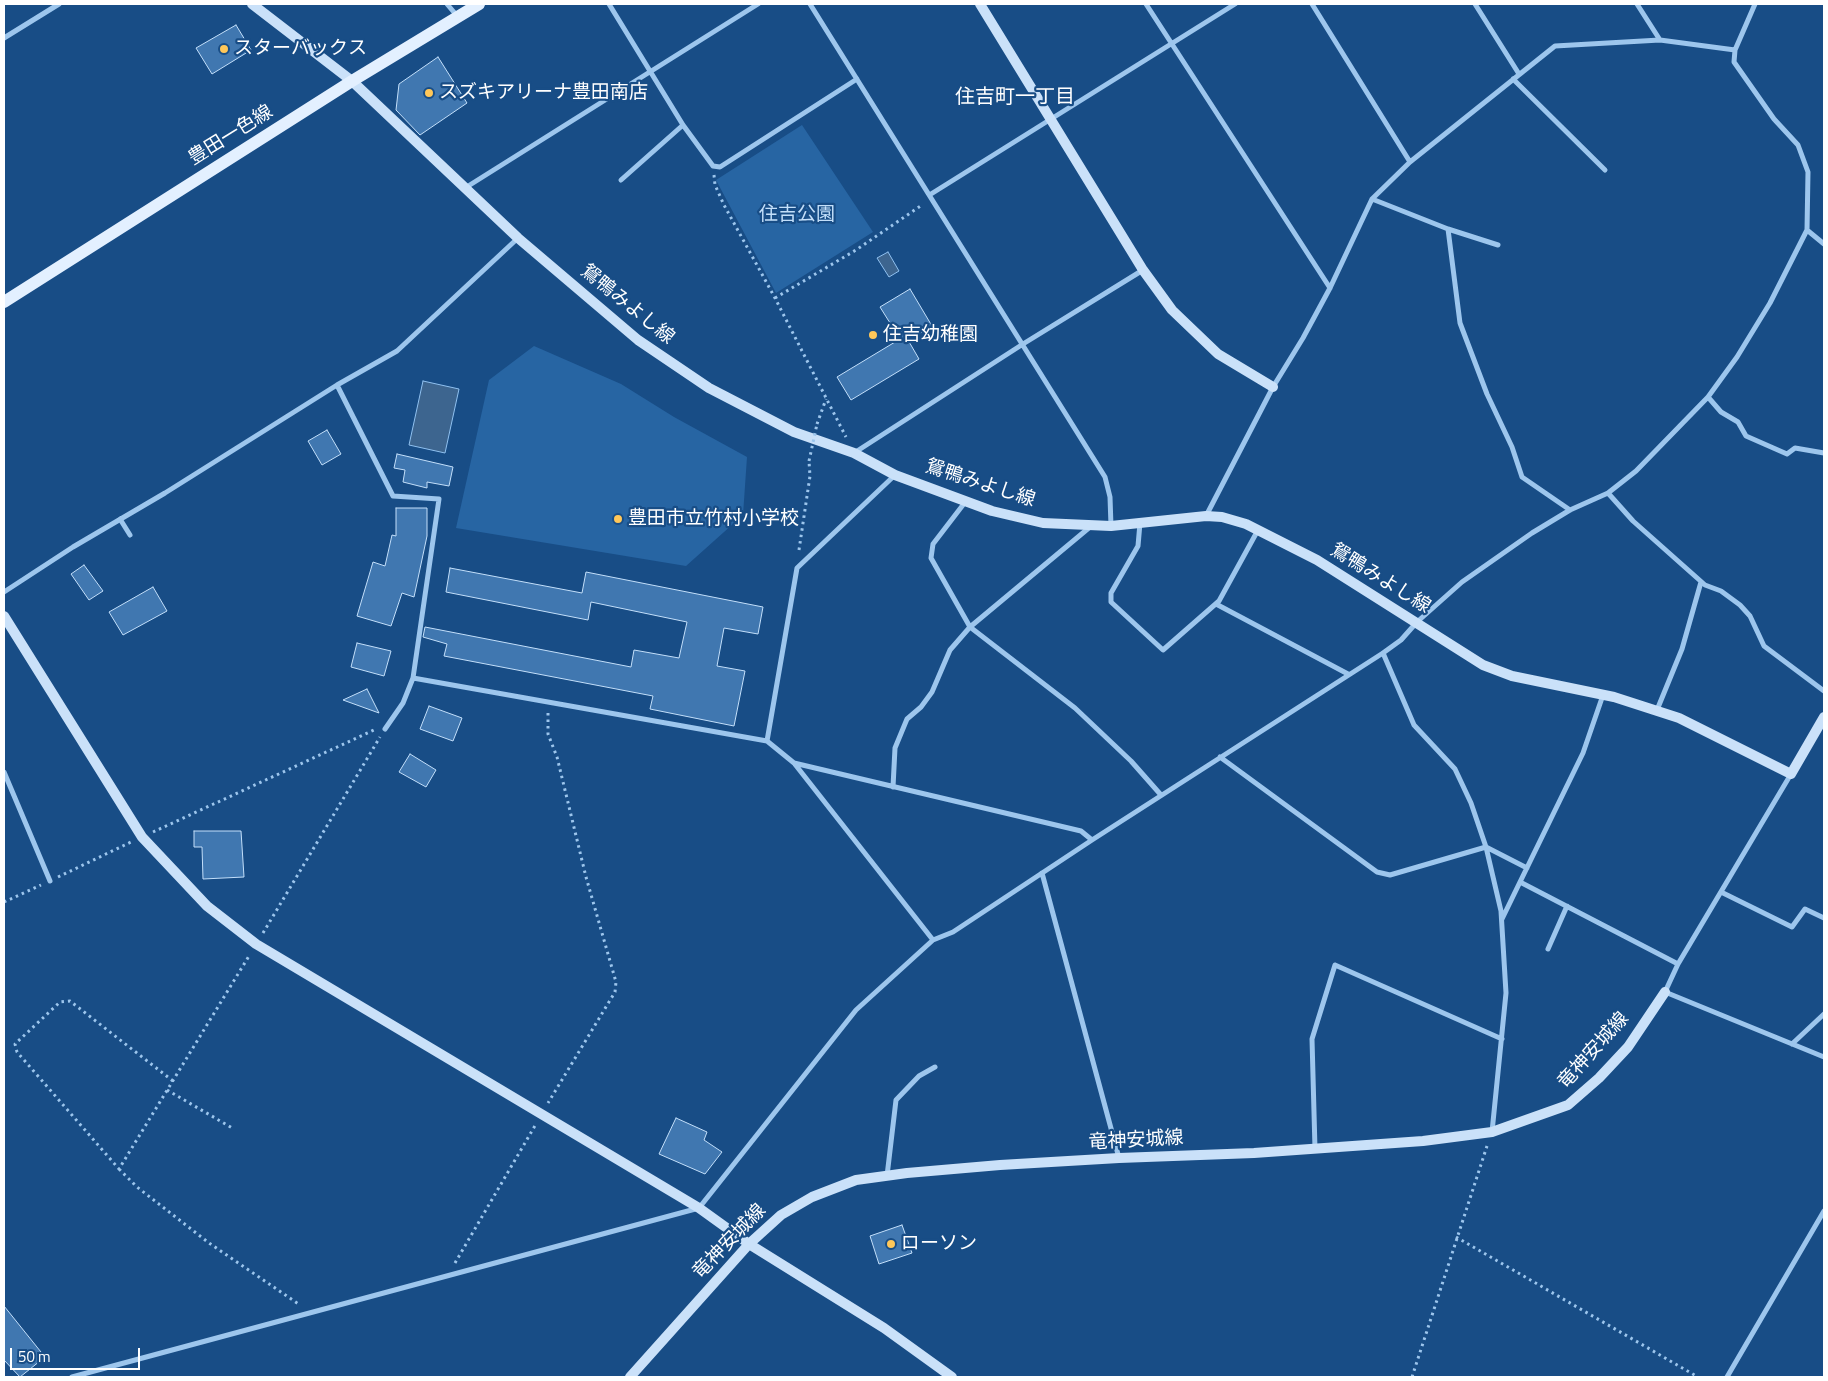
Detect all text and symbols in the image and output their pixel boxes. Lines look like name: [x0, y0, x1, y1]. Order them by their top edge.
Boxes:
place label: スターバックス: [234, 38, 367, 60]
marker: スターバックス: [218, 43, 230, 55]
place label: スズキアリーナ豊田南店: [439, 82, 648, 104]
district label: 住吉町一丁目: [955, 86, 1075, 110]
marker: スズキアリーナ豊田南店: [423, 87, 435, 99]
street label: 豊田一色線: [185, 101, 277, 171]
park label: 住吉公園: [759, 204, 835, 226]
street label: 鴛鴨みよし線: [576, 260, 678, 350]
place label: 住吉幼稚園: [883, 324, 978, 346]
marker: 住吉幼稚園: [867, 329, 879, 341]
street label: 鴛鴨みよし線: [922, 456, 1038, 512]
place label: 豊田市立竹村小学校: [628, 508, 799, 530]
marker: 豊田市立竹村小学校: [612, 513, 624, 525]
street label: 鴛鴨みよし線: [1326, 539, 1434, 619]
street label: 竜神安城線: [1554, 1008, 1634, 1094]
street label: 竜神安城線: [1088, 1127, 1184, 1155]
street label: 竜神安城線: [689, 1200, 771, 1284]
place label: ローソン: [901, 1233, 977, 1255]
marker: ローソン: [885, 1238, 897, 1250]
scale bar: [12, 1338, 142, 1370]
text: 50 m: [18, 1345, 51, 1368]

